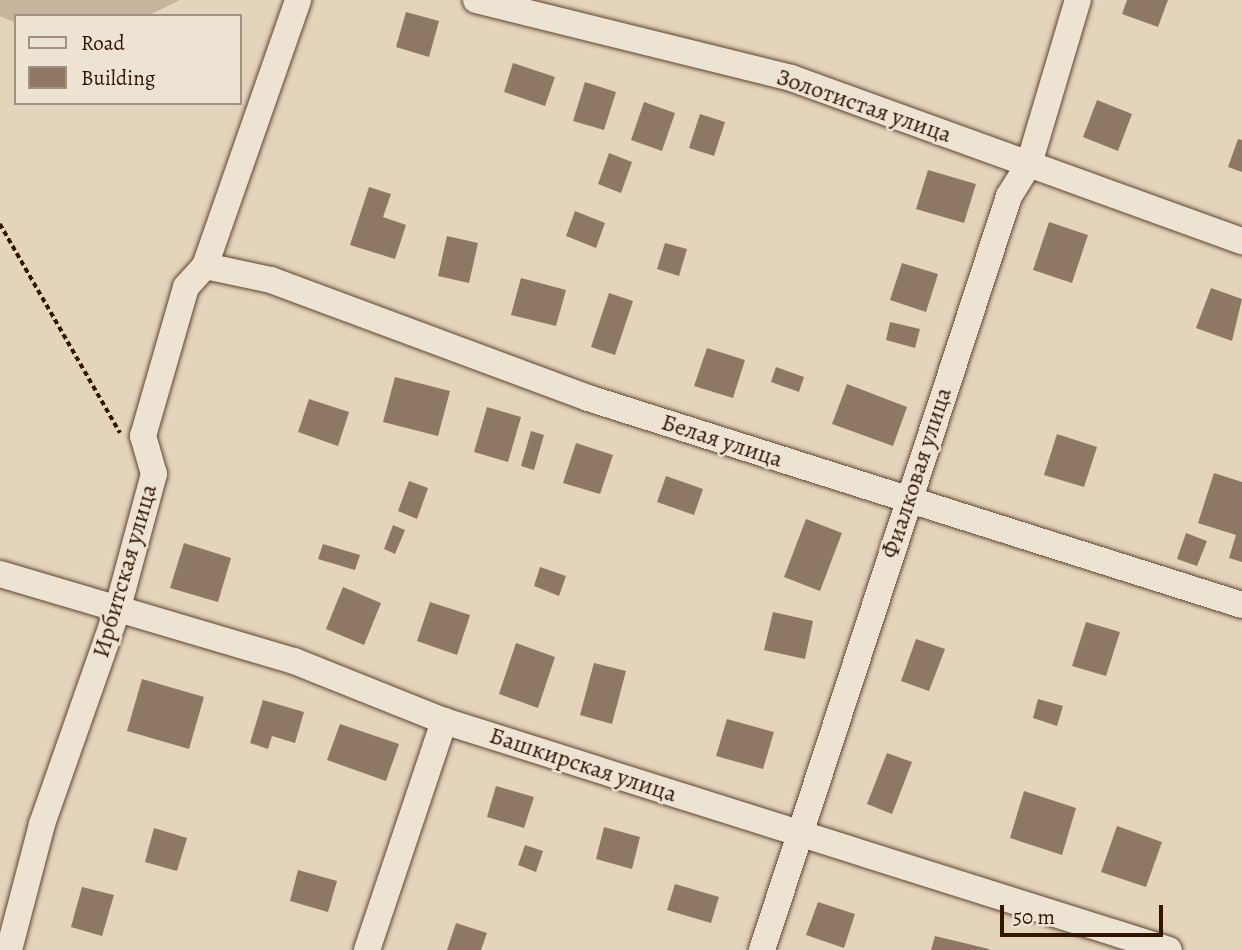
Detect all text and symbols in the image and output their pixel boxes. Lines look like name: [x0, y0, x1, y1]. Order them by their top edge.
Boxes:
legend: [14, 14, 242, 105]
text: Road: [81, 29, 125, 57]
street label: Золотистая улица: [773, 63, 955, 149]
text: Building: [81, 64, 155, 92]
street label: Фиалковая улица: [876, 384, 958, 562]
street label: Белая улица: [658, 408, 786, 474]
street label: Ирбитская улица: [86, 481, 164, 661]
street label: Башкирская улица: [486, 721, 680, 809]
scale bar: [1004, 890, 1167, 934]
text: 50 m: [1013, 903, 1055, 931]

